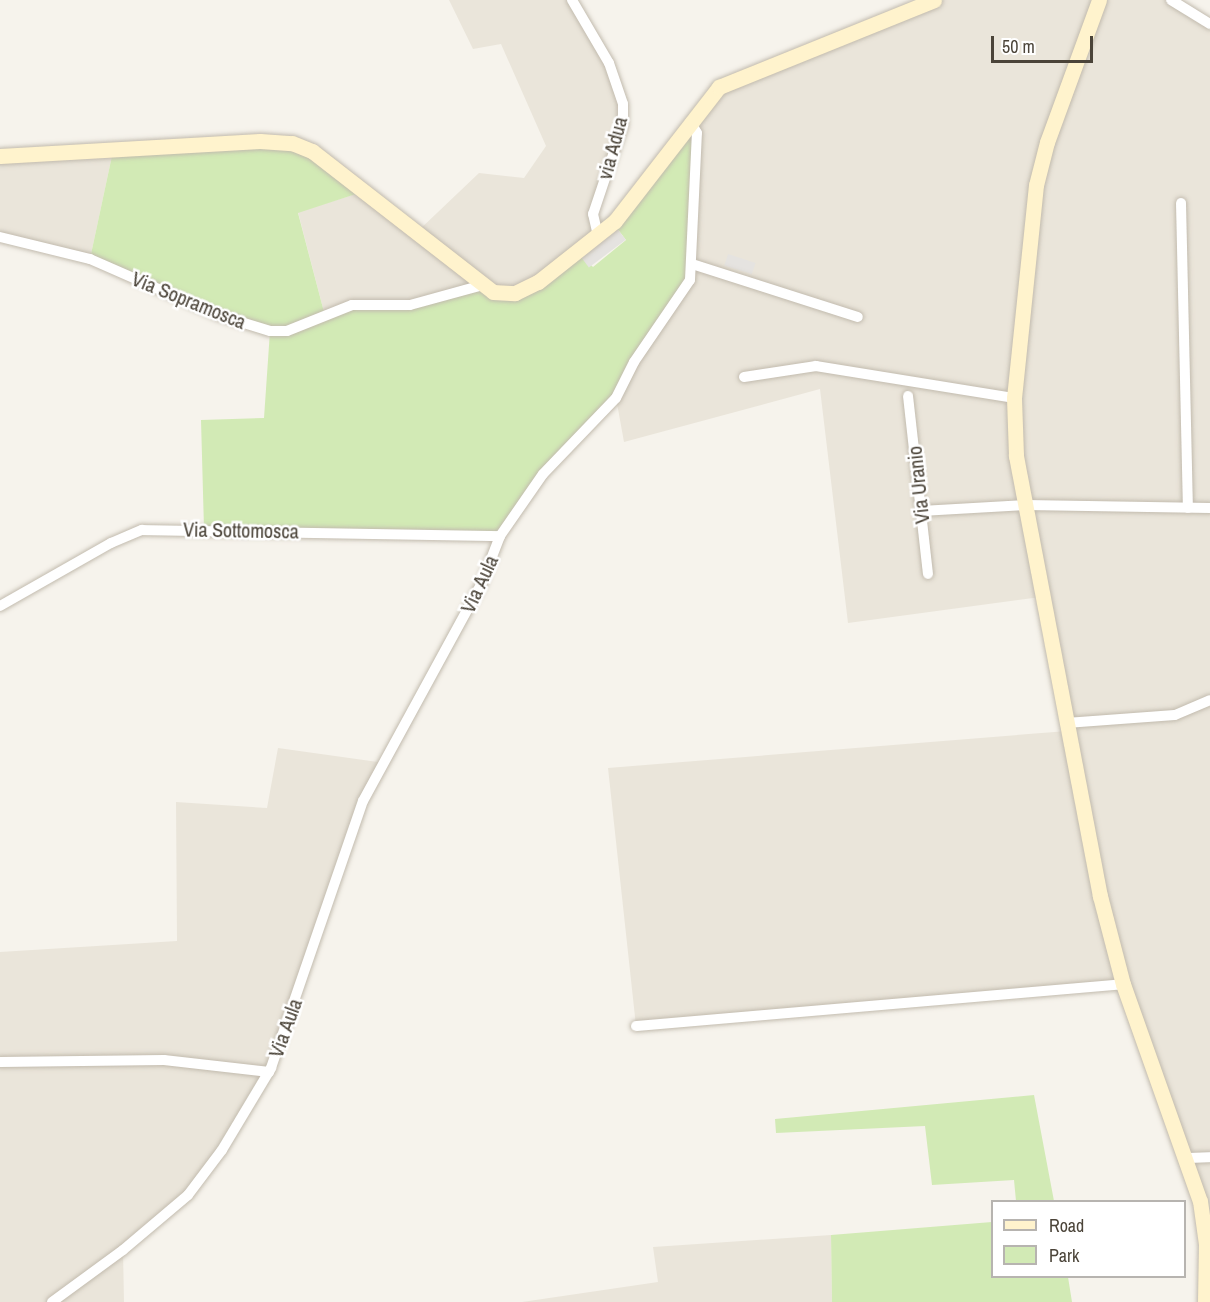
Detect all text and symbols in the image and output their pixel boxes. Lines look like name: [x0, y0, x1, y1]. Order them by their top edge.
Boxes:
scale bar: [994, 24, 1096, 62]
text: 50 m: [1002, 34, 1035, 59]
street label: via Adua: [592, 114, 632, 182]
street label: Via Sopramosca: [128, 266, 250, 334]
street label: Via Uranio: [902, 445, 934, 525]
street label: Via Sottomosca: [183, 517, 299, 543]
street label: Via Aula: [455, 551, 503, 617]
street label: Via Aula: [263, 995, 307, 1061]
legend: [991, 1200, 1186, 1278]
text: Road: [1049, 1213, 1084, 1238]
text: Park: [1049, 1243, 1079, 1268]

